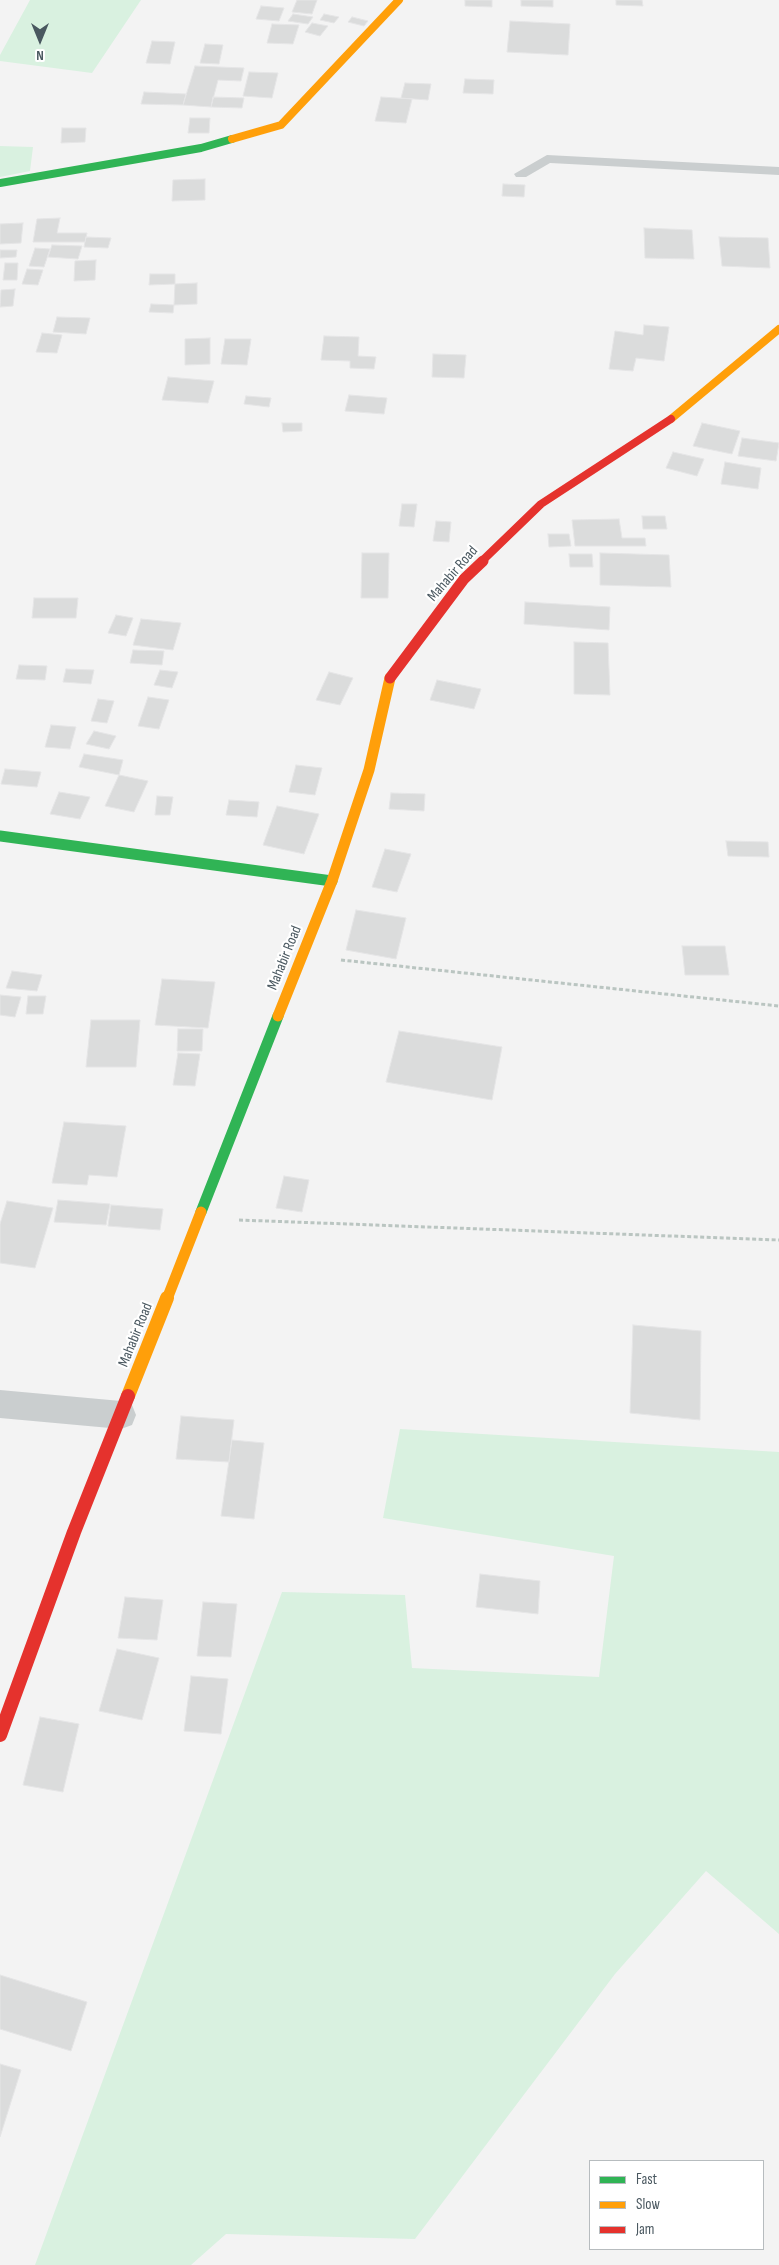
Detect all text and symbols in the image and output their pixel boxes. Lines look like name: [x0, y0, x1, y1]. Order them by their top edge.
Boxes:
north arrow: [15, 15, 65, 65]
text: N: [36, 47, 44, 64]
street label: Mahabir Road: [424, 543, 482, 605]
street label: Mahabir Road: [264, 923, 306, 993]
street label: Mahabir Road: [115, 1300, 157, 1370]
legend: [589, 2160, 764, 2250]
text: Fast: [636, 2170, 657, 2189]
text: Slow: [636, 2195, 660, 2214]
text: Jam: [636, 2220, 654, 2239]

